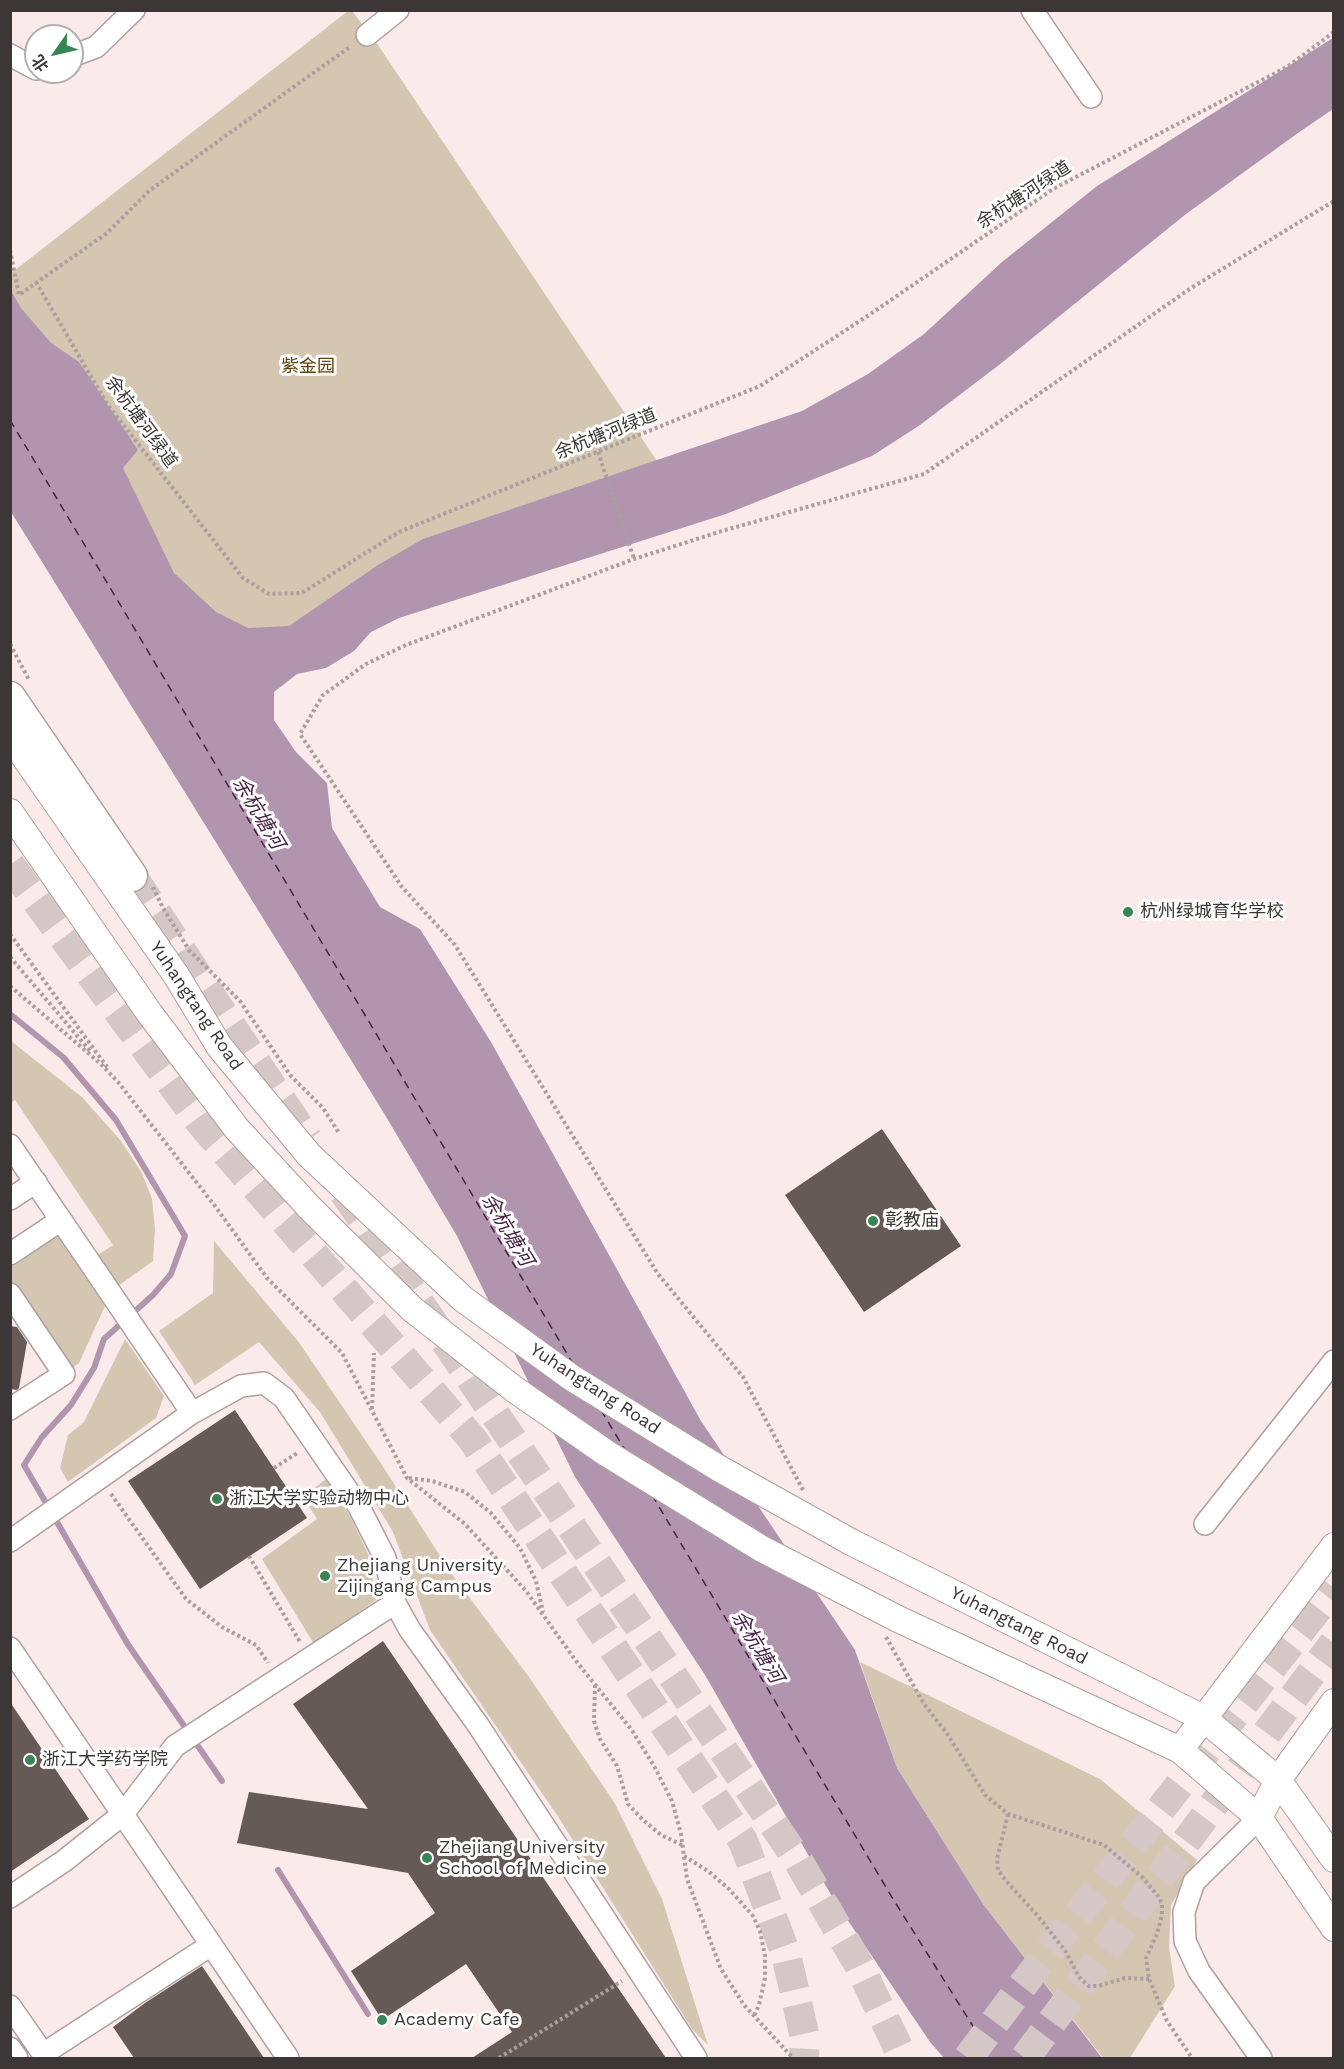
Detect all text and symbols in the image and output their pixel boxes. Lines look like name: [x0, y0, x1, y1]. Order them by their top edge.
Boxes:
north arrow: [24, 24, 84, 84]
text: 北: [28, 51, 53, 75]
street label: 余杭塘河绿道: [973, 157, 1075, 233]
park label: 紫金园: [281, 356, 335, 378]
street label: 余杭塘河绿道: [101, 372, 181, 472]
street label: 余杭塘河绿道: [552, 404, 660, 464]
water label: 余杭塘河: [227, 773, 289, 853]
place label: 杭州绿城育华学校: [1140, 901, 1284, 923]
marker: 杭州绿城育华学校: [1121, 905, 1135, 919]
street label: Yuhangtang Road: [145, 937, 247, 1075]
water label: 余杭塘河: [476, 1190, 538, 1270]
place label: 彰教庙: [885, 1210, 939, 1232]
marker: 彰教庙: [866, 1214, 880, 1228]
street label: Yuhangtang Road: [526, 1339, 664, 1439]
place label: 浙江大学实验动物中心: [229, 1488, 409, 1510]
marker: 浙江大学实验动物中心: [210, 1492, 224, 1506]
place label: Zhejiang University Zijingang Campus: [337, 1555, 503, 1598]
marker: Zhejiang University Zijingang Campus: [318, 1569, 332, 1583]
street label: Yuhangtang Road: [947, 1582, 1091, 1670]
water label: 余杭塘河: [726, 1607, 788, 1687]
place label: 浙江大学药学院: [42, 1749, 168, 1771]
marker: 浙江大学药学院: [23, 1753, 37, 1767]
place label: Zhejiang University School of Medicine: [439, 1837, 607, 1880]
marker: Zhejiang University School of Medicine: [420, 1851, 434, 1865]
place label: Academy Cafe: [394, 2009, 520, 2031]
marker: Academy Cafe: [375, 2013, 389, 2027]

